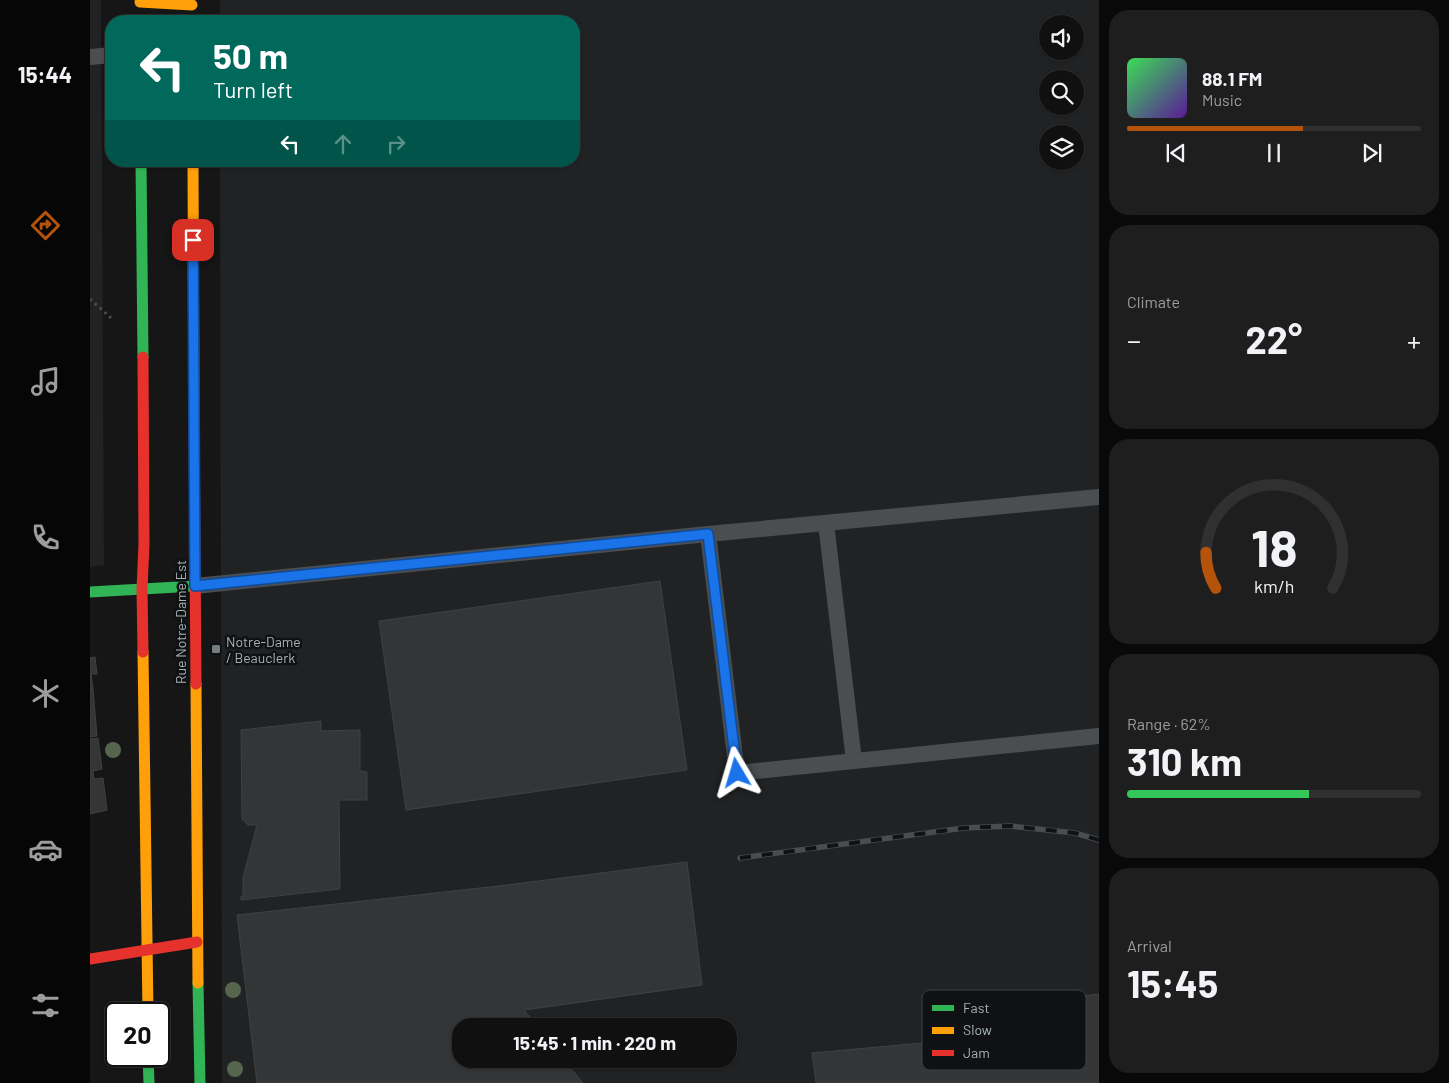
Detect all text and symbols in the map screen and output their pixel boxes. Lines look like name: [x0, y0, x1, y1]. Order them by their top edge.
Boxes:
map controls: [1039, 15, 1084, 170]
button: sound: [1039, 15, 1084, 60]
text: 50 m: [213, 34, 288, 76]
icon: left: [130, 35, 195, 100]
text: 15:44: [18, 61, 72, 87]
text: 88.1 FM: [1202, 67, 1262, 90]
button: search: [1039, 70, 1084, 115]
text: Turn left: [213, 76, 293, 102]
text: Music: [1202, 90, 1242, 109]
button: layers: [1039, 125, 1084, 170]
icon: left: [276, 130, 304, 158]
icon: ahead: [329, 130, 357, 158]
icon: right: [382, 130, 410, 158]
icon: previous: [1162, 139, 1190, 167]
icon: pause: [1260, 139, 1288, 167]
icon: next: [1358, 139, 1386, 167]
icon: directions: [28, 208, 63, 243]
pin: [172, 219, 214, 261]
icon: arrive: [179, 226, 207, 254]
text: Climate: [1127, 292, 1180, 311]
text: 22°: [1246, 316, 1302, 362]
text: −: [1127, 323, 1141, 357]
text: +: [1407, 323, 1421, 357]
icon: music: [28, 364, 63, 399]
text: 18: [1251, 515, 1297, 577]
icon: phone: [28, 520, 63, 555]
street label: Rue Notre-Dame Est: [172, 560, 189, 684]
text: km/h: [1254, 575, 1294, 597]
place label: Notre-Dame / Beauclerk: [226, 633, 301, 666]
marker: Notre-Dame / Beauclerk: [210, 643, 222, 655]
icon: climate: [28, 676, 63, 711]
text: Range · 62%: [1127, 714, 1211, 733]
text: 310 km: [1127, 738, 1242, 784]
position arrow: [710, 746, 762, 798]
icon: car: [28, 832, 63, 867]
text: Arrival: [1127, 936, 1172, 955]
text: 15:45: [1127, 960, 1218, 1006]
icon: filters: [28, 988, 63, 1023]
legend: [922, 990, 1086, 1070]
text: Fast: [963, 999, 989, 1016]
speed limit sign: 20: [105, 1002, 170, 1067]
text: Slow: [963, 1021, 992, 1038]
text: 15:45 · 1 min · 220 m: [513, 1031, 676, 1054]
text: Jam: [963, 1044, 990, 1061]

